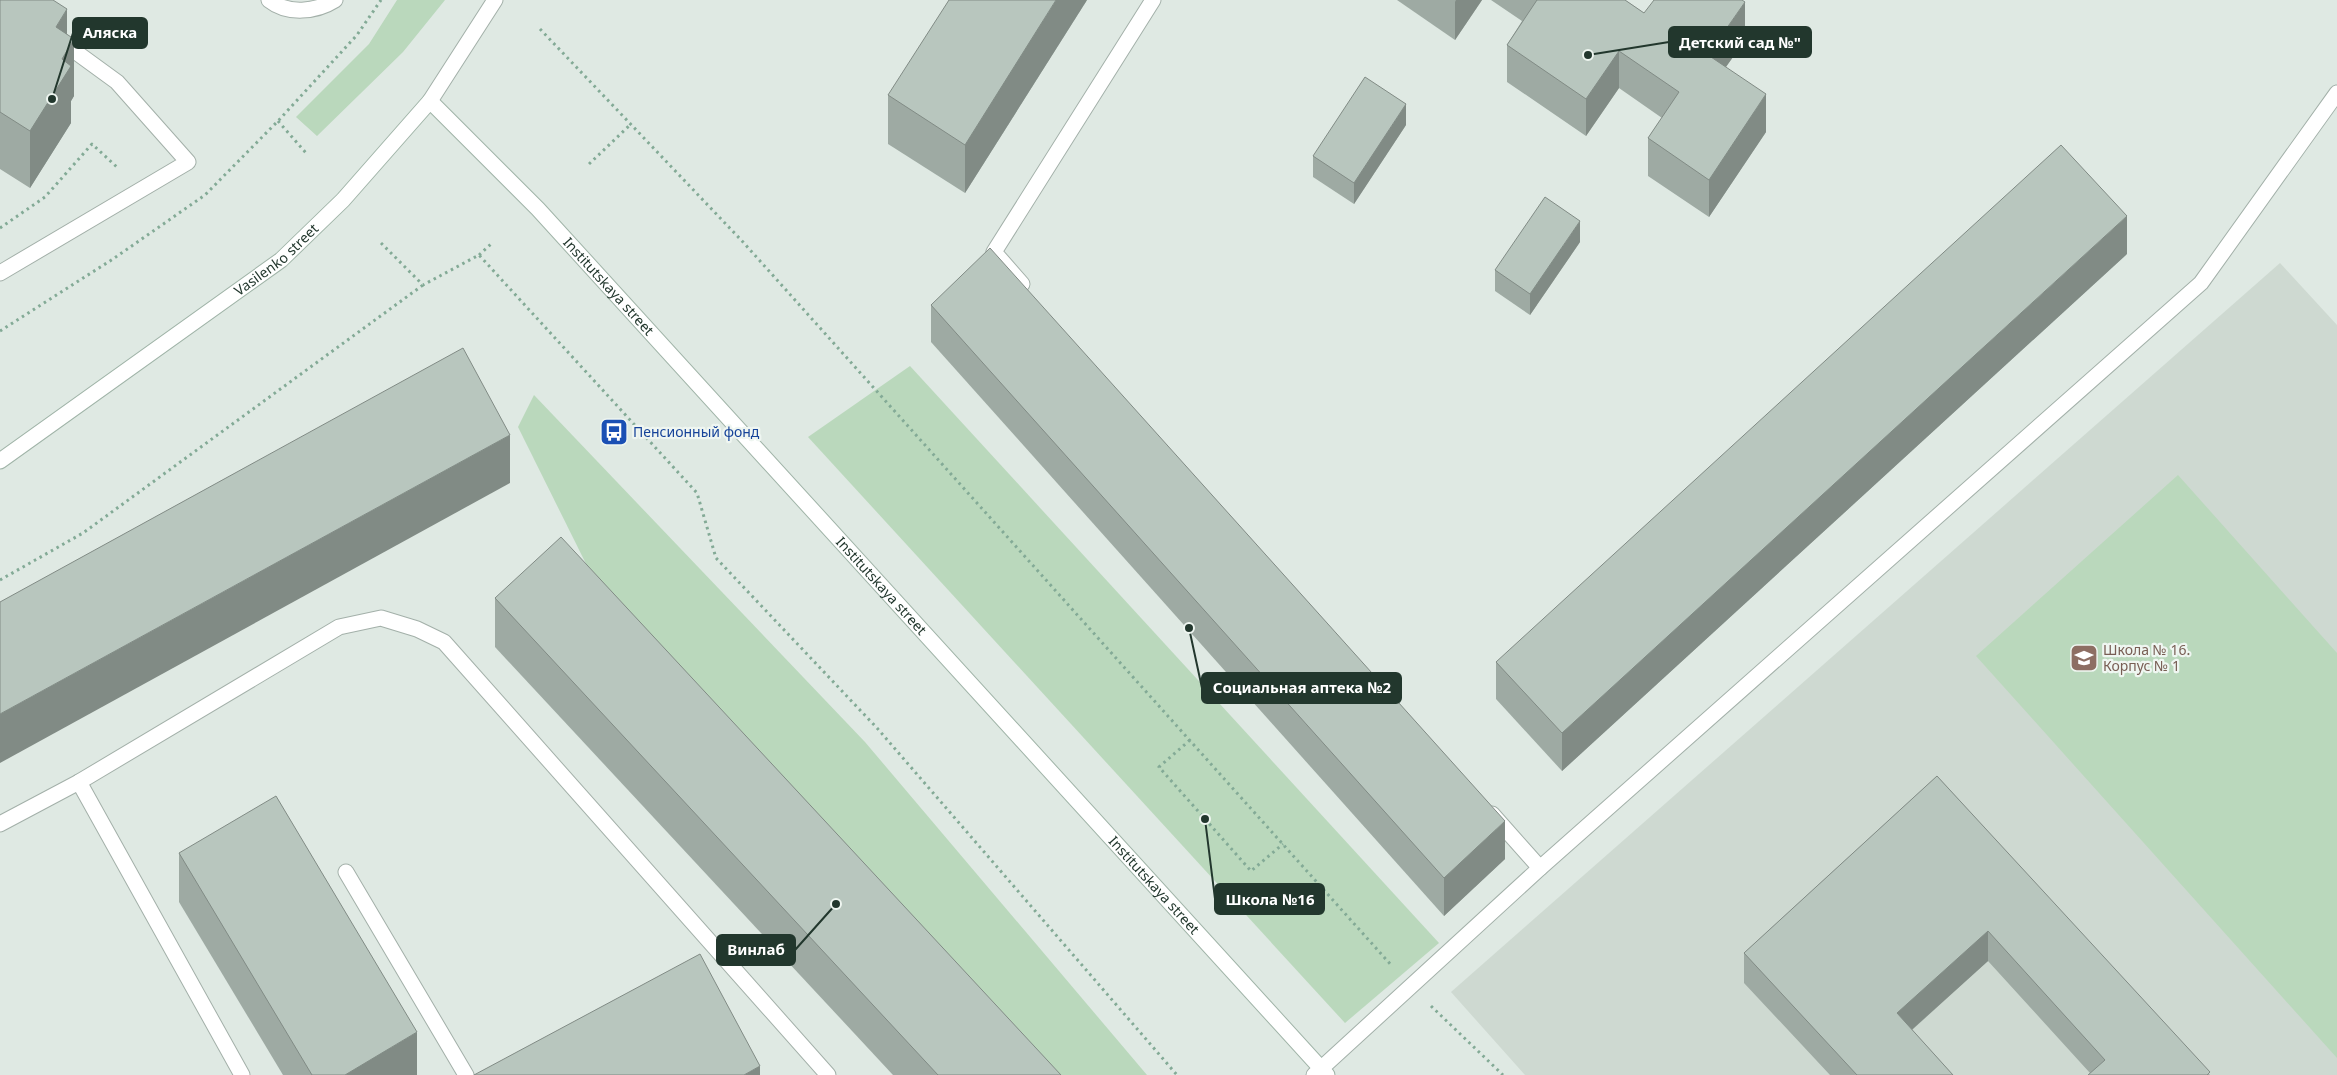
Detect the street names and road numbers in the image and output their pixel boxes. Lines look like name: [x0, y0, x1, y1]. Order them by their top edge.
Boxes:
street label: Vasilenko street: [230, 219, 322, 300]
street label: Institutskaya street: [559, 233, 658, 339]
street label: Institutskaya street: [832, 532, 931, 639]
street label: Institutskaya street: [1105, 832, 1204, 938]

